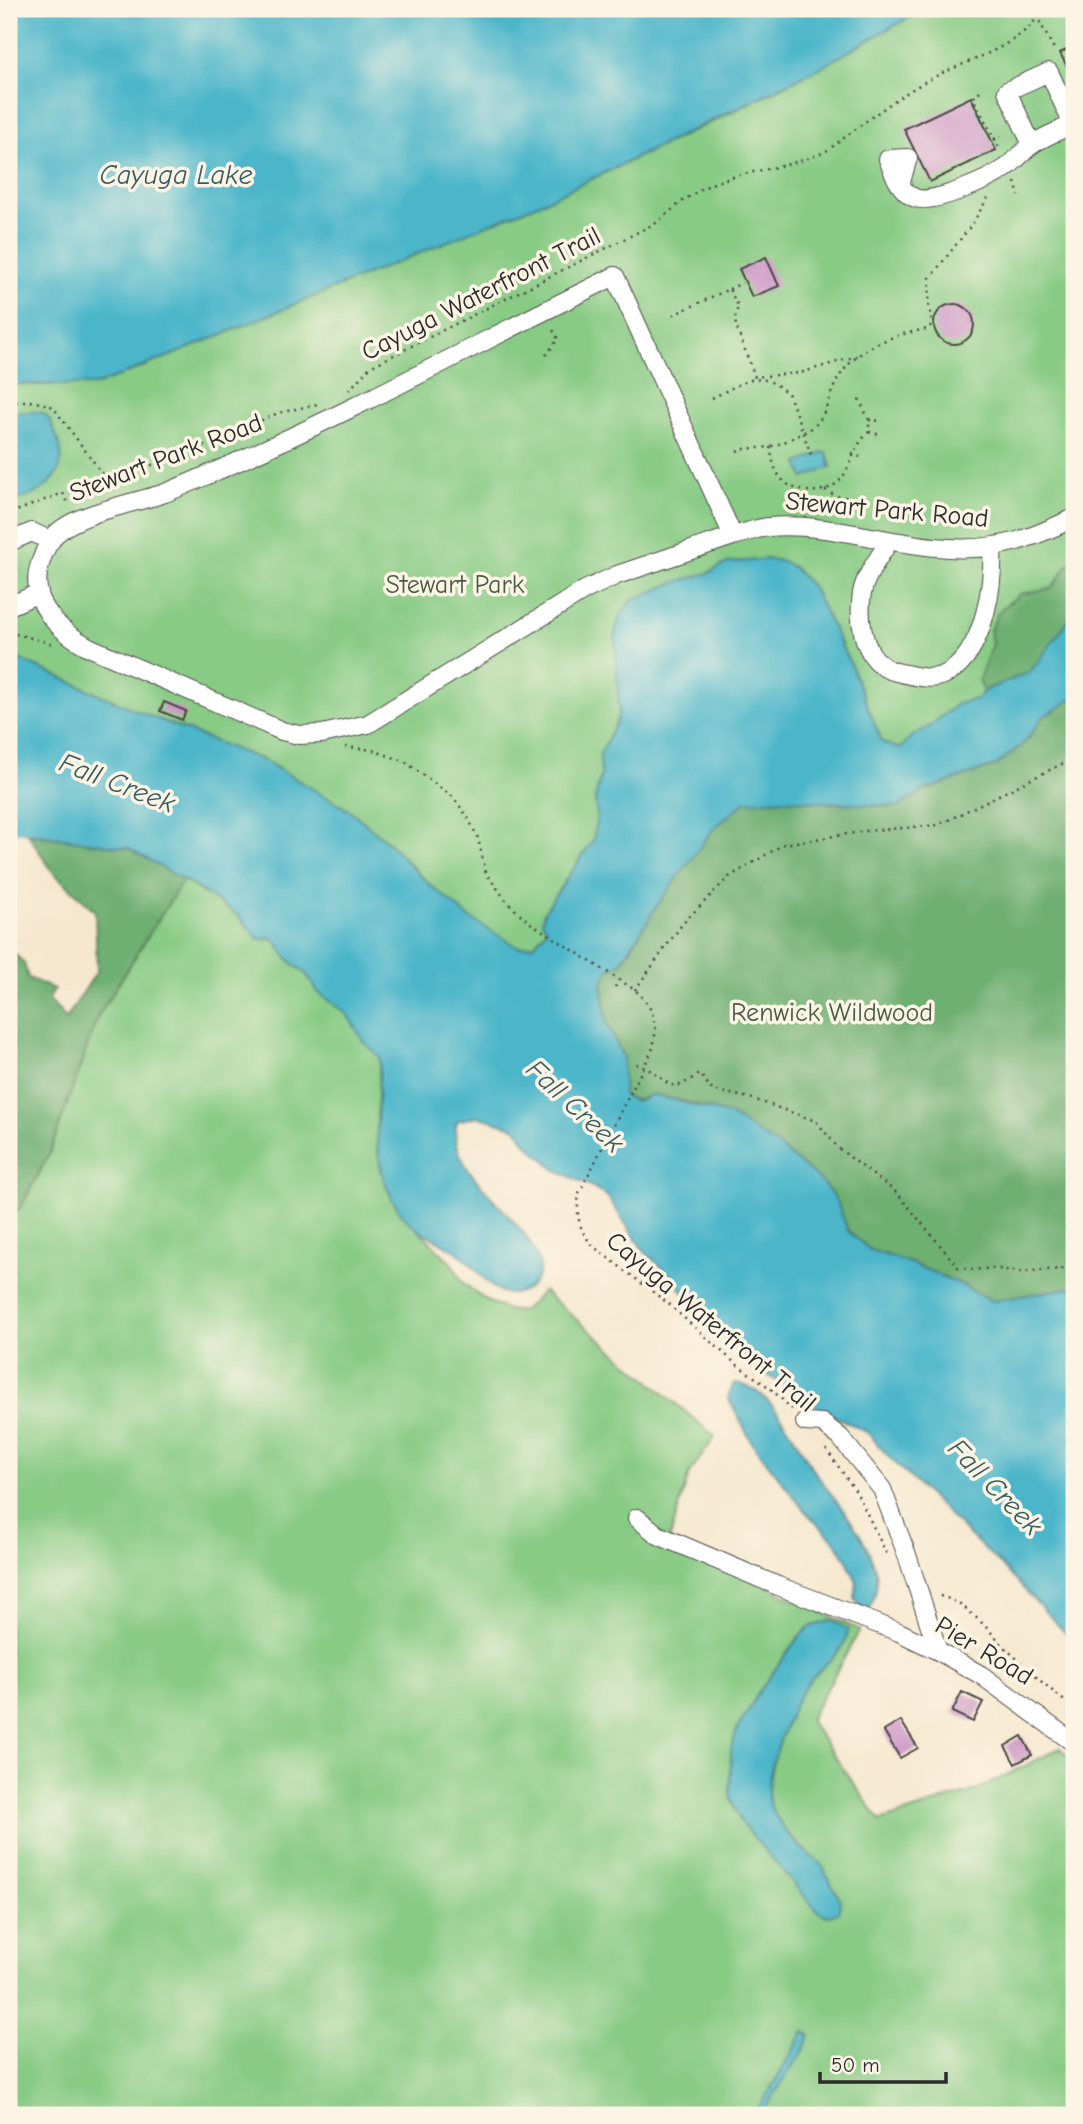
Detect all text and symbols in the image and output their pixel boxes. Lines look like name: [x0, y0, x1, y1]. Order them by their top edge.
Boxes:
water label: Cayuga Lake: [100, 159, 252, 191]
street label: Cayuga Waterfront Trail: [356, 221, 606, 367]
street label: Stewart Park Road: [66, 408, 266, 508]
street label: Stewart Park Road: [784, 486, 990, 534]
park label: Stewart Park: [386, 570, 525, 600]
water label: Fall Creek: [55, 746, 180, 820]
park label: Renwick Wildwood: [731, 998, 933, 1028]
water label: Fall Creek: [520, 1053, 631, 1159]
street label: Cayuga Waterfront Trail: [600, 1226, 822, 1418]
water label: Fall Creek: [941, 1432, 1049, 1542]
street label: Pier Road: [930, 1610, 1038, 1692]
scale bar: [820, 2040, 946, 2084]
text: 50 m: [831, 2053, 880, 2077]

